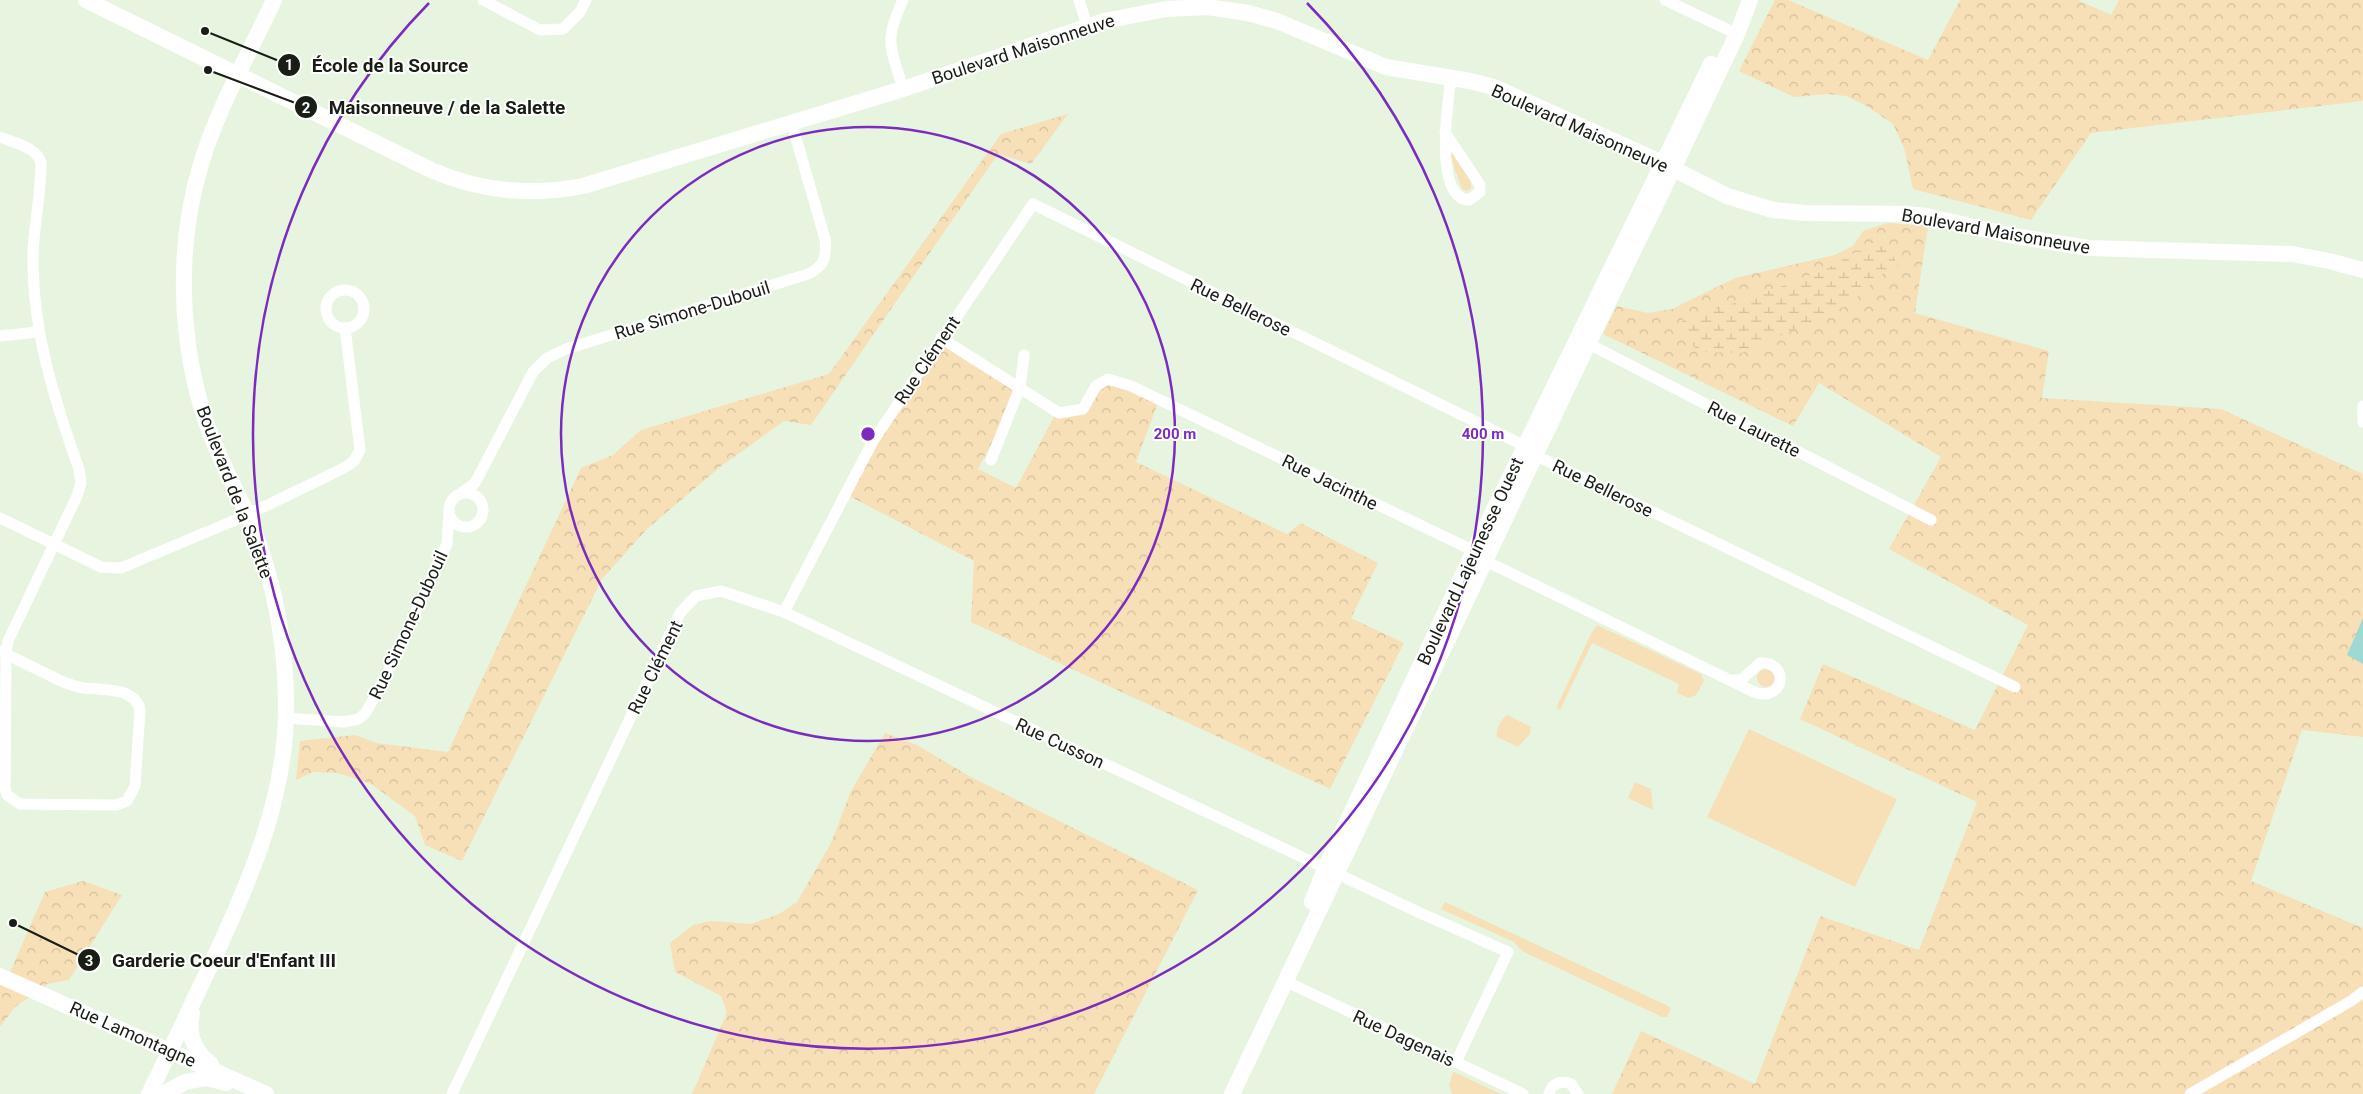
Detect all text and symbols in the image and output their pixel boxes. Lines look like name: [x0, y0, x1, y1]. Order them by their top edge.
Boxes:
street label: Boulevard Maisonneuve: [929, 9, 1117, 89]
callout: École de la Source: [276, 48, 478, 82]
text: École de la Source: [312, 54, 468, 77]
text: 1: [285, 56, 293, 74]
street label: Boulevard Maisonneuve: [1488, 80, 1672, 176]
callout: Maisonneuve / de la Salette: [293, 90, 575, 124]
text: Maisonneuve / de la Salette: [329, 96, 565, 119]
text: 2: [302, 99, 311, 117]
street label: Boulevard Maisonneuve: [1900, 204, 2092, 258]
street label: Rue Bellerose: [1187, 274, 1295, 340]
street label: Rue Simone-Dubouil: [612, 276, 772, 344]
street label: Rue Clément: [890, 312, 964, 408]
street label: Rue Laurette: [1704, 397, 1804, 461]
street label: Boulevard de la Salette: [192, 403, 278, 581]
centre of rings: [859, 425, 877, 443]
text: 200 m: [1154, 425, 1196, 443]
text: 400 m: [1462, 425, 1504, 443]
street label: Rue Jacinthe: [1279, 450, 1381, 514]
street label: Boulevard Lajeunesse Ouest: [1413, 454, 1527, 668]
street label: Rue Bellerose: [1549, 455, 1657, 521]
street label: Rue Simone-Dubouil: [364, 547, 452, 703]
street label: Rue Clément: [623, 617, 687, 717]
street label: Rue Cusson: [1012, 713, 1108, 773]
callout: Garderie Coeur d'Enfant III: [77, 943, 346, 977]
text: Garderie Coeur d'Enfant III: [112, 949, 336, 972]
text: 3: [85, 952, 93, 970]
street label: Rue Lamontagne: [67, 997, 199, 1071]
street label: Rue Dagenais: [1350, 1005, 1458, 1071]

